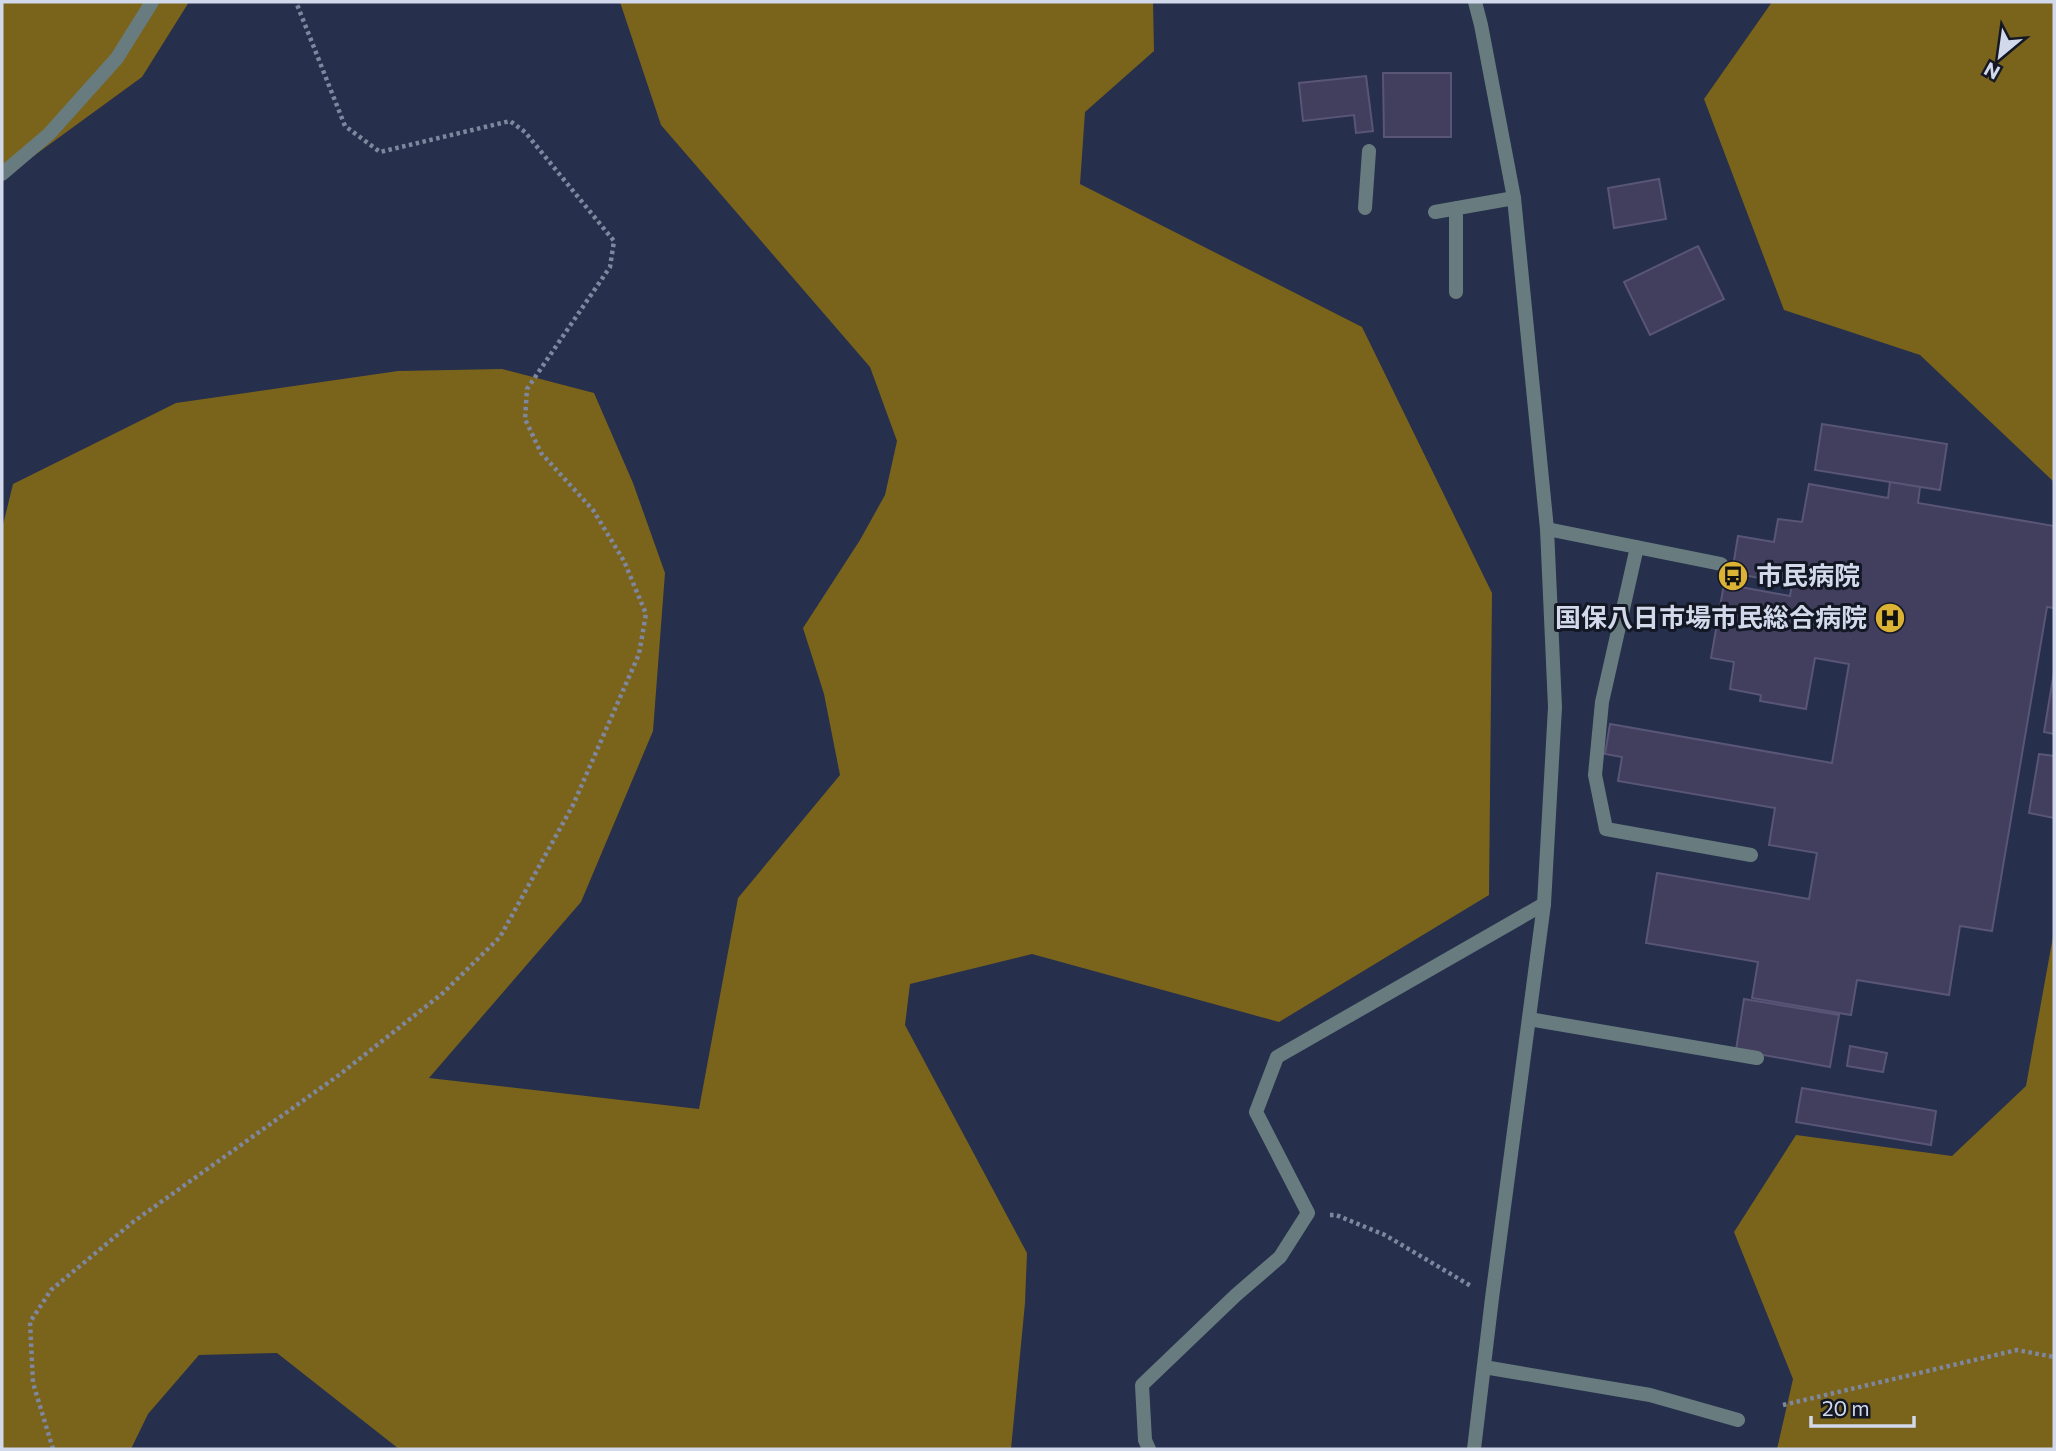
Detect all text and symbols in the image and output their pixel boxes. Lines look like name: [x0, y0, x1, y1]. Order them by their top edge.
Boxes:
north arrow: [1965, 21, 2035, 91]
text: N: [1980, 58, 2003, 85]
bus stop icon: 市民病院: [1716, 559, 1750, 593]
place label: 市民病院: [1756, 559, 1860, 590]
place label: 国保八日市場市民総合病院: [1555, 601, 1867, 632]
hospital icon: 国保八日市場市民総合病院: [1873, 601, 1907, 635]
scale bar: [1811, 1384, 1914, 1428]
text: 20 m: [1822, 1395, 1870, 1420]

